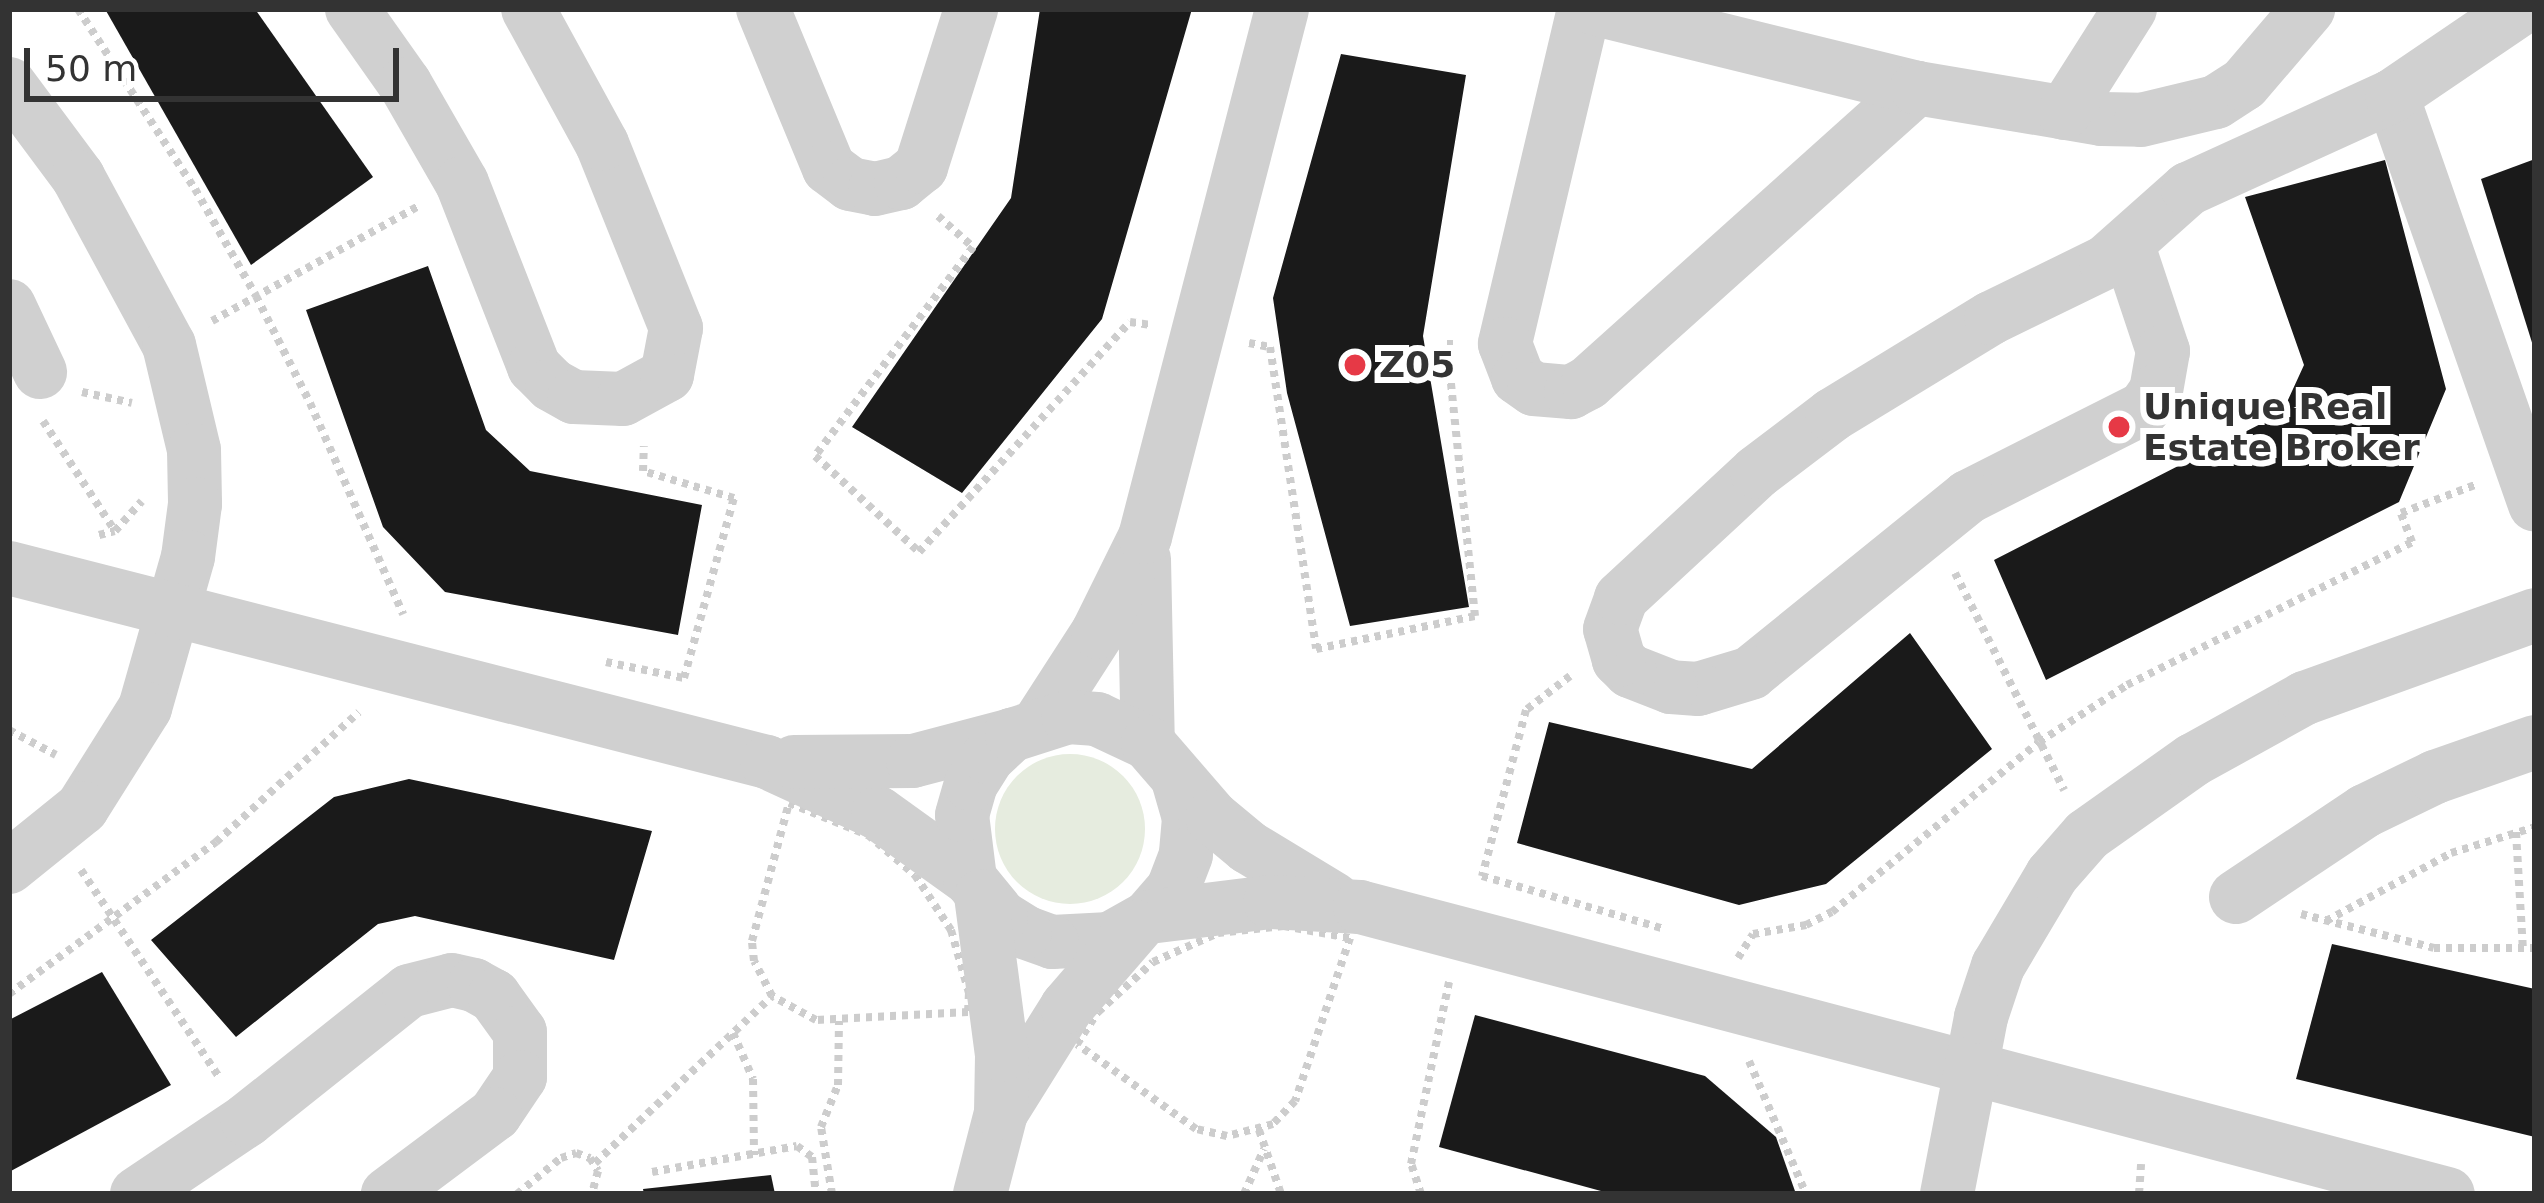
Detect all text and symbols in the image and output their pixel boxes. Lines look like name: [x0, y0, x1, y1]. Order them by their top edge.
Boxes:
scale bar: [30, 24, 405, 98]
text: 50 m: [45, 48, 137, 89]
place label: Z05: [1379, 343, 1455, 387]
marker: Z05: [1342, 352, 1368, 378]
place label: Unique Real Estate Broker: [2143, 384, 2420, 469]
marker: Unique Real Estate Broker: [2106, 414, 2132, 440]

